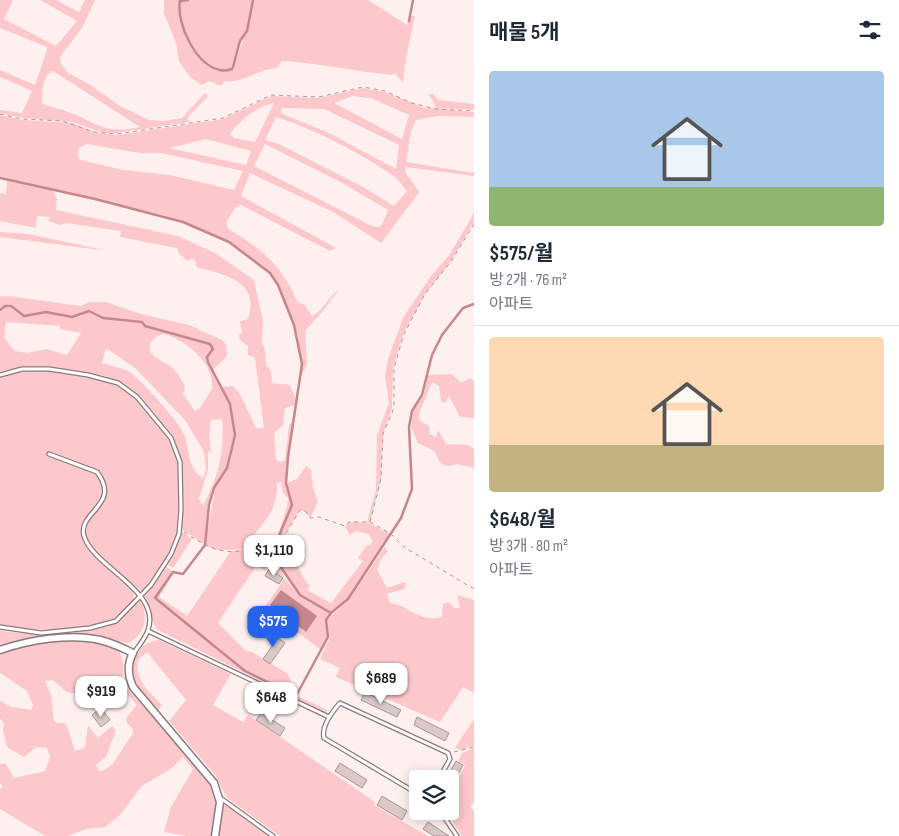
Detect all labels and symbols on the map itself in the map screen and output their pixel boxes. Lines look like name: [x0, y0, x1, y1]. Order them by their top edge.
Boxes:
pin: $1,110: [233, 534, 315, 577]
pin: $575: [243, 606, 303, 648]
pin: $689: [351, 662, 411, 705]
pin: $919: [71, 676, 131, 718]
pin: $648: [241, 682, 301, 724]

